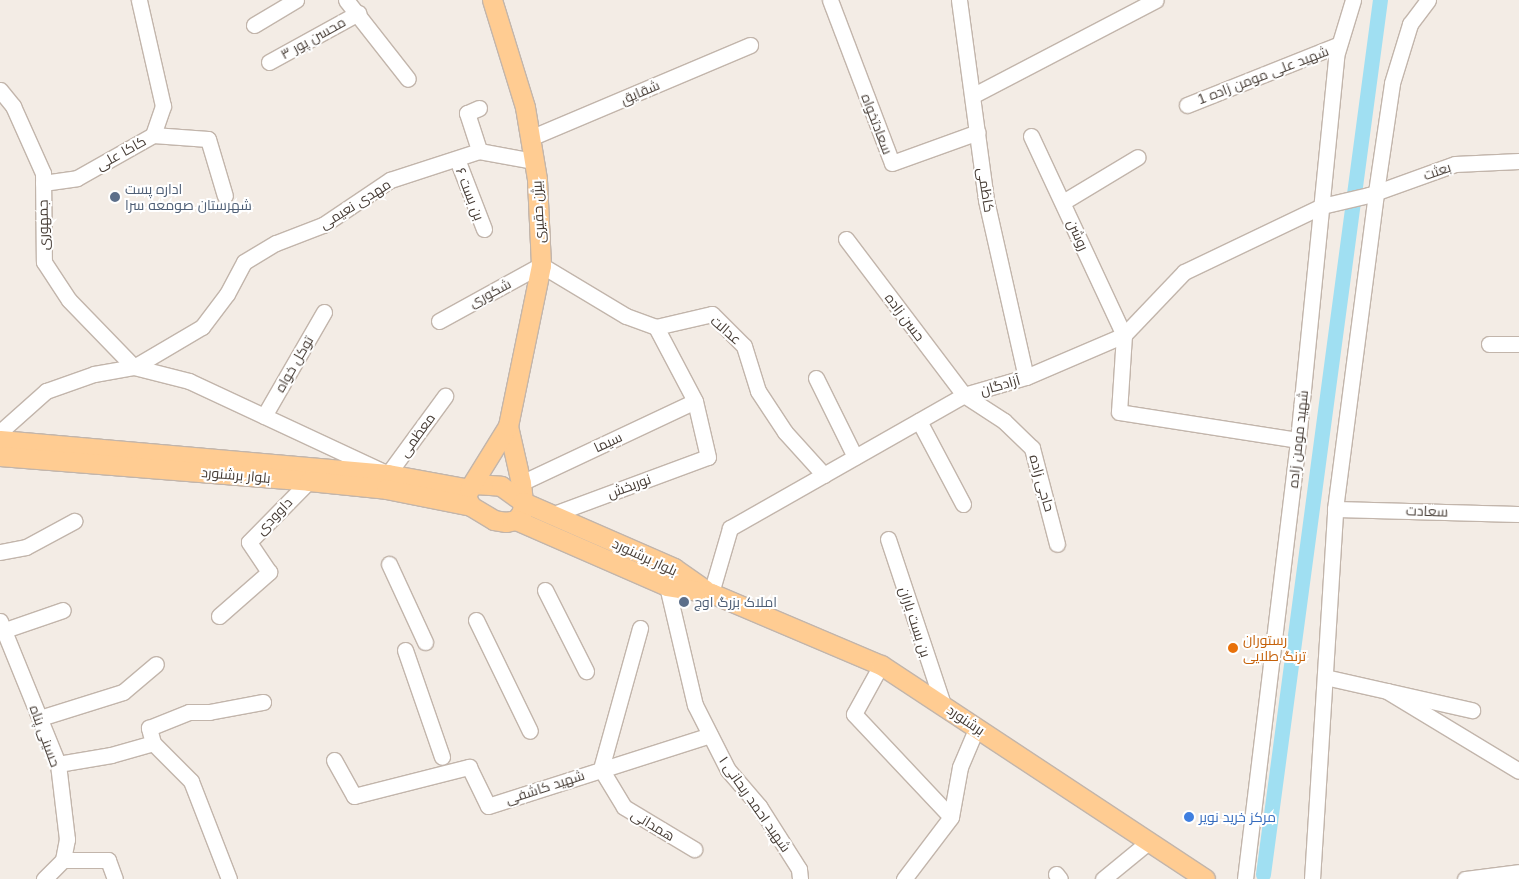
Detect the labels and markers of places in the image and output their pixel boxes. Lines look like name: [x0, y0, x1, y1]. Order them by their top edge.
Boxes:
place label: اداره پست شهرستان صومعه سرا: [125, 181, 252, 213]
marker: اداره پست شهرستان صومعه سرا: [109, 191, 121, 203]
place label: املاک بزرگ اوج: [694, 594, 777, 610]
marker: املاک بزرگ اوج: [678, 596, 690, 608]
place label: رستوران ترنگ طلایی: [1243, 632, 1306, 664]
marker: رستوران ترنگ طلایی: [1227, 642, 1239, 654]
place label: مرکز خرید نویر: [1199, 809, 1276, 825]
marker: مرکز خرید نویر: [1183, 811, 1195, 823]

